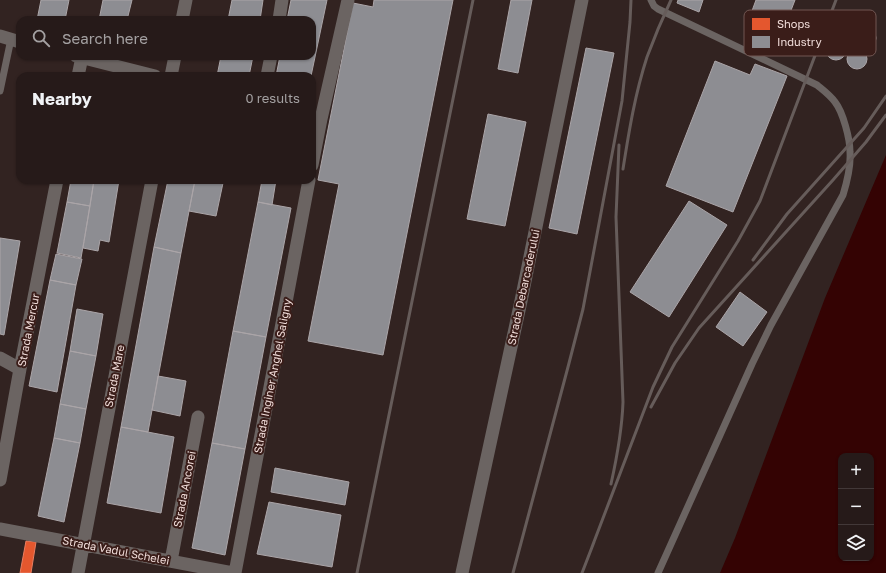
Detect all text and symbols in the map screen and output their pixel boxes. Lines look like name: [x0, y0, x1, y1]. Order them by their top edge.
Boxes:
legend: [744, 10, 876, 56]
search box: [16, 16, 316, 60]
text: Shops: [777, 17, 810, 30]
icon: search: [30, 27, 52, 49]
text: Search here: [62, 29, 148, 47]
text: Industry: [777, 35, 822, 48]
text: Nearby: [32, 88, 92, 109]
text: 0 results: [245, 90, 300, 106]
street label: Strada Debarcaderului: [504, 228, 542, 346]
street label: Strada Mercur: [15, 292, 42, 368]
street label: Strada Inginer Anghel Saligny: [251, 298, 293, 454]
street label: Strada Mare: [102, 344, 126, 408]
street label: Strada Ancorei: [170, 450, 198, 528]
map controls: [838, 453, 874, 561]
button: +: [838, 453, 874, 489]
button: −: [838, 489, 874, 525]
button: layers: [838, 525, 874, 561]
street label: Strada Vadul Schelei: [61, 533, 171, 567]

